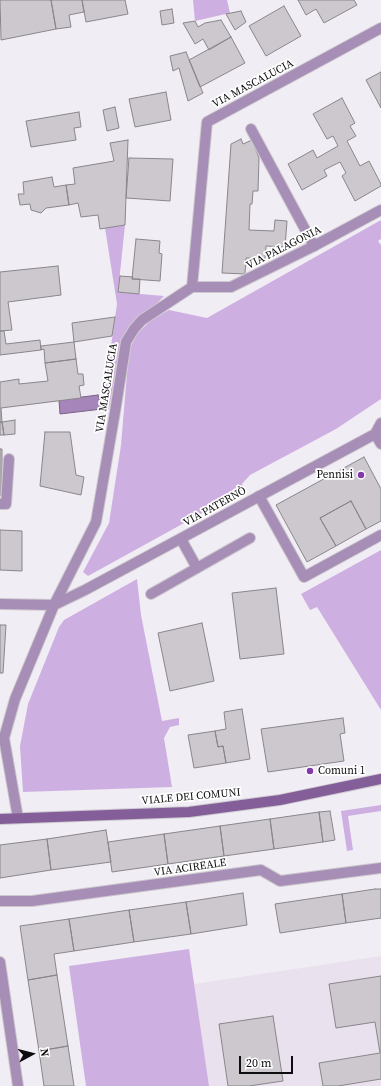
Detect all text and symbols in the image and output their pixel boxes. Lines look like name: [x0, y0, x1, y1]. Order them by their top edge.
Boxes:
street label: VIA MASCALUCIA: [210, 57, 296, 111]
street label: VIA PALAGONIA: [244, 223, 324, 273]
street label: VIA MASCALUCIA: [93, 342, 121, 434]
place label: Pennisi: [316, 468, 353, 482]
marker: Pennisi: [356, 470, 366, 480]
street label: VIA PATERNÒ: [181, 484, 249, 530]
place label: Comuni 1: [318, 764, 365, 778]
marker: Comuni 1: [305, 766, 315, 776]
street label: VIALE DEI COMUNI: [141, 786, 241, 808]
street label: VIA ACIREALE: [153, 856, 227, 880]
north arrow: [12, 1034, 52, 1074]
text: N: [36, 1048, 52, 1057]
scale bar: [241, 1048, 295, 1074]
text: 20 m: [246, 1055, 272, 1071]

